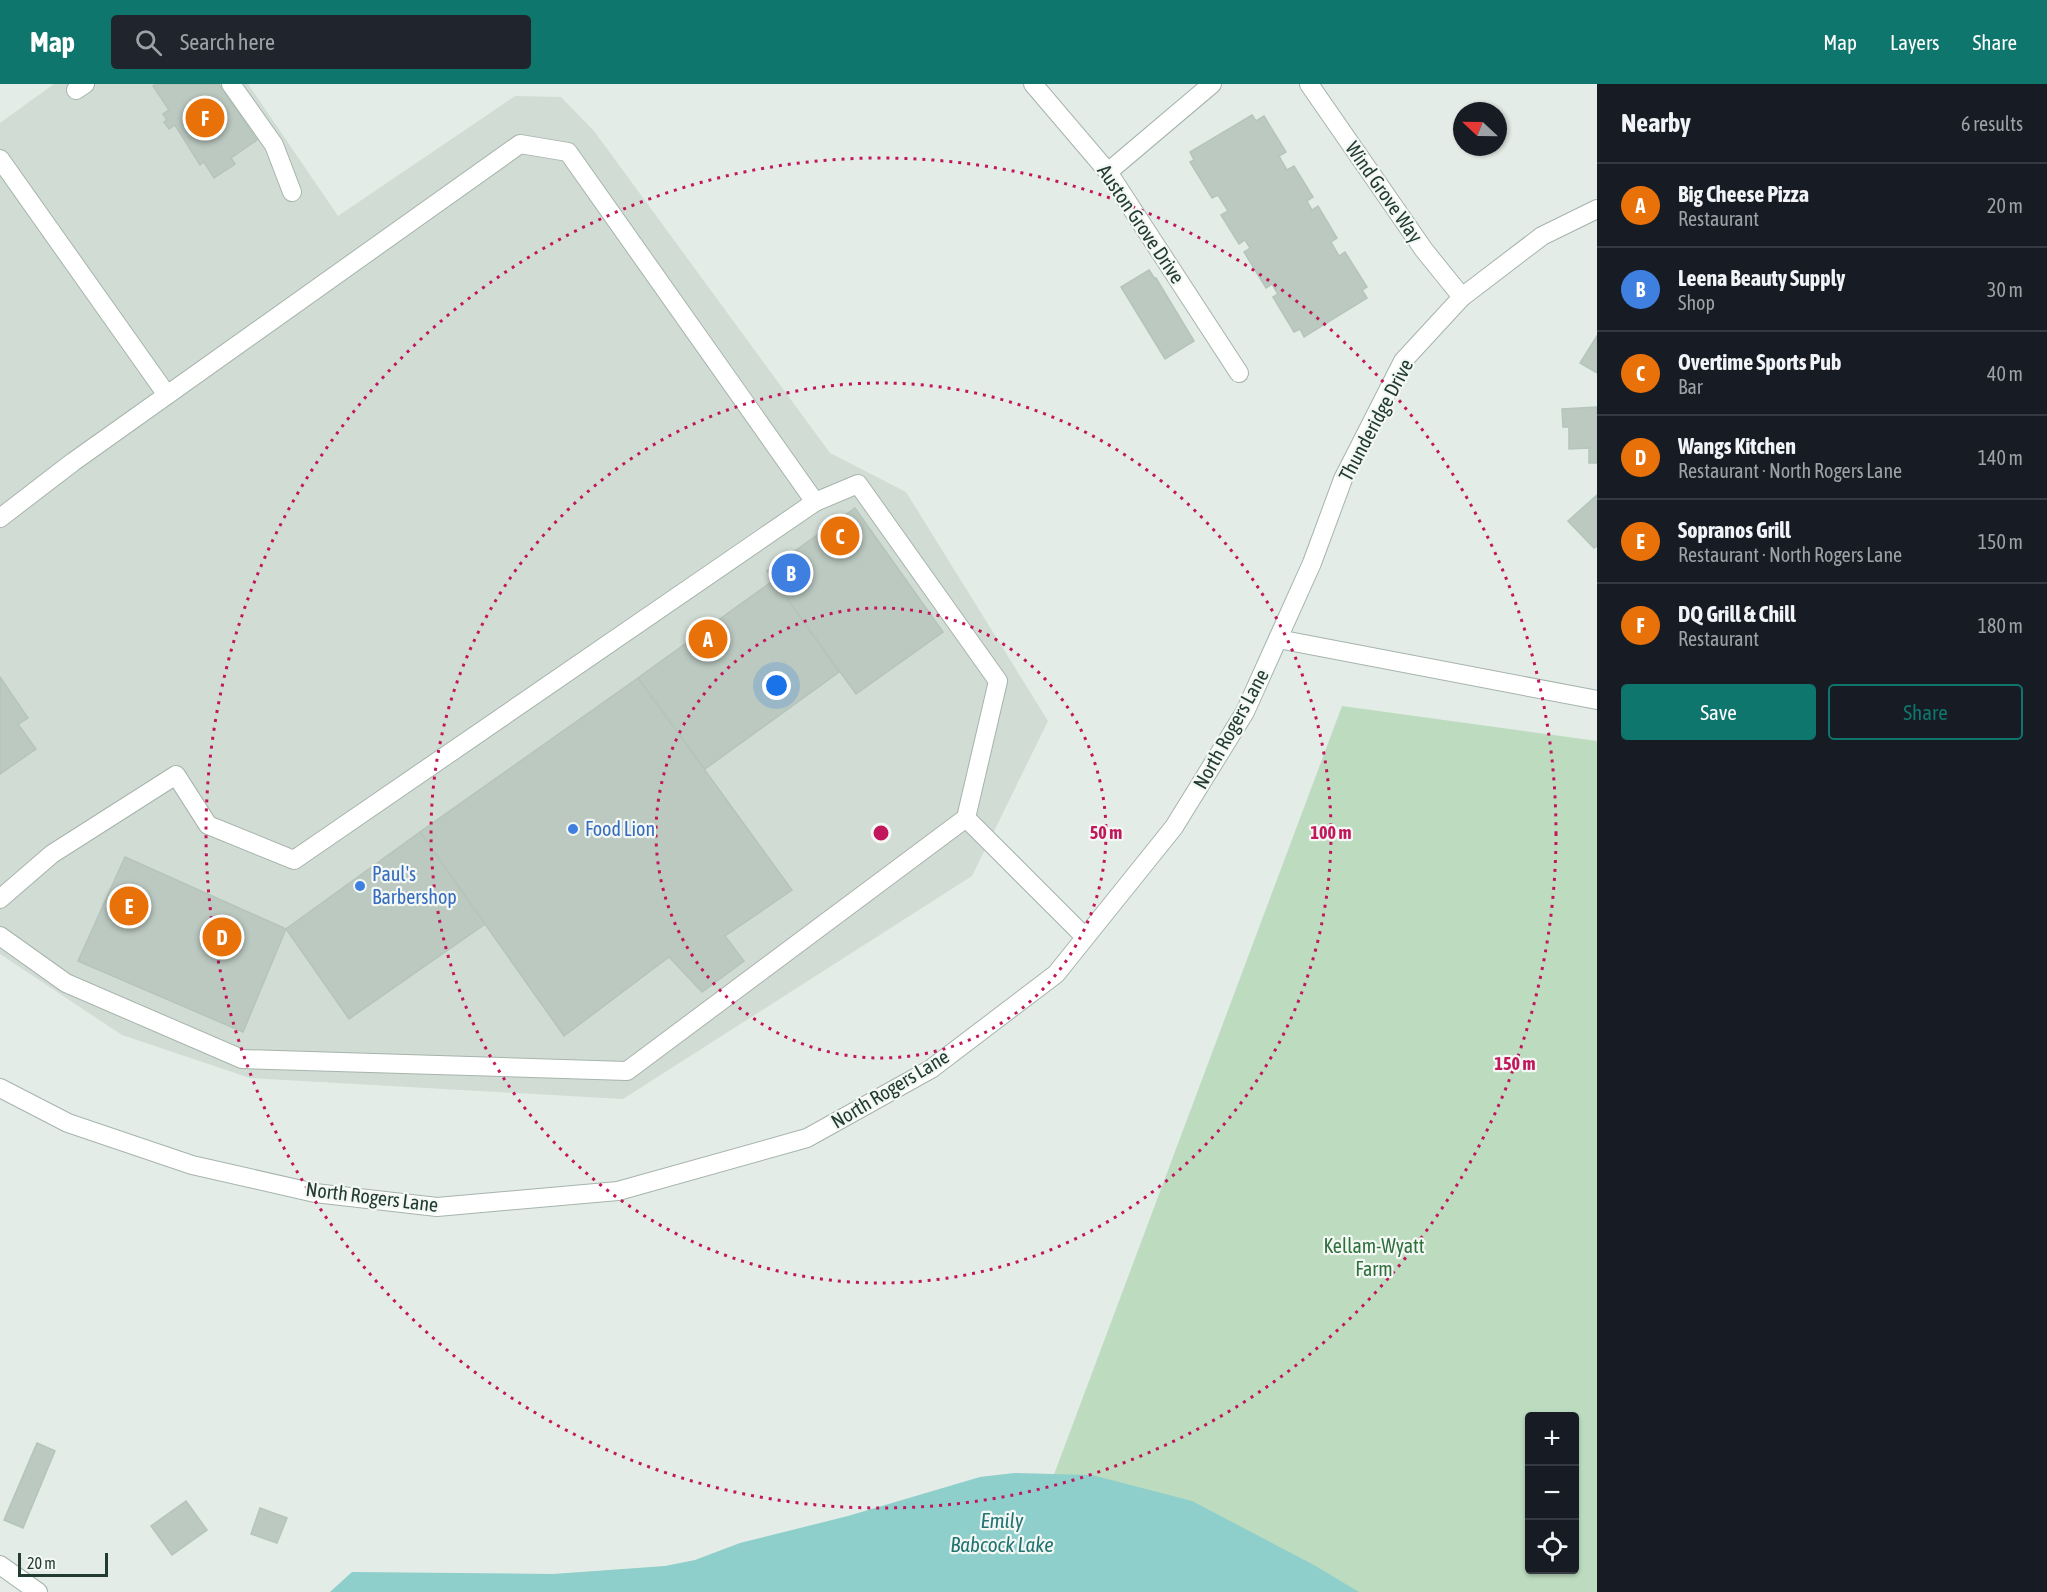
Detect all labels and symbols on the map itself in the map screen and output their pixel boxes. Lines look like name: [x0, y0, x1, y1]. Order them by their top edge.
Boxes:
pin: F: [186, 96, 224, 141]
north arrow: [1453, 102, 1507, 156]
street label: Wind Grove Way: [1341, 137, 1428, 247]
street label: Auston Grove Drive: [1093, 160, 1190, 287]
street label: Thunderidge Drive: [1334, 355, 1417, 485]
pin: C: [820, 514, 860, 558]
pin: B: [772, 550, 810, 596]
pin: A: [688, 616, 728, 662]
street label: North Rogers Lane: [1188, 665, 1273, 793]
your location: [762, 671, 791, 700]
place label: Food Lion: [585, 817, 655, 840]
marker: Food Lion: [566, 822, 580, 836]
text: 50 m: [1090, 822, 1122, 843]
text: 100 m: [1311, 822, 1351, 843]
centre of rings: [871, 823, 891, 843]
place label: Paul's Barbershop: [372, 862, 457, 908]
marker: Paul's Barbershop: [353, 879, 367, 893]
pin: E: [110, 884, 148, 928]
pin: D: [202, 914, 242, 960]
street label: North Rogers Lane: [827, 1044, 953, 1133]
text: 150 m: [1495, 1053, 1535, 1074]
street label: North Rogers Lane: [305, 1177, 440, 1216]
park label: Kellam-Wyatt Farm: [1323, 1234, 1425, 1280]
water label: Emily Babcock Lake: [950, 1508, 1054, 1556]
scale bar: [18, 1550, 108, 1578]

